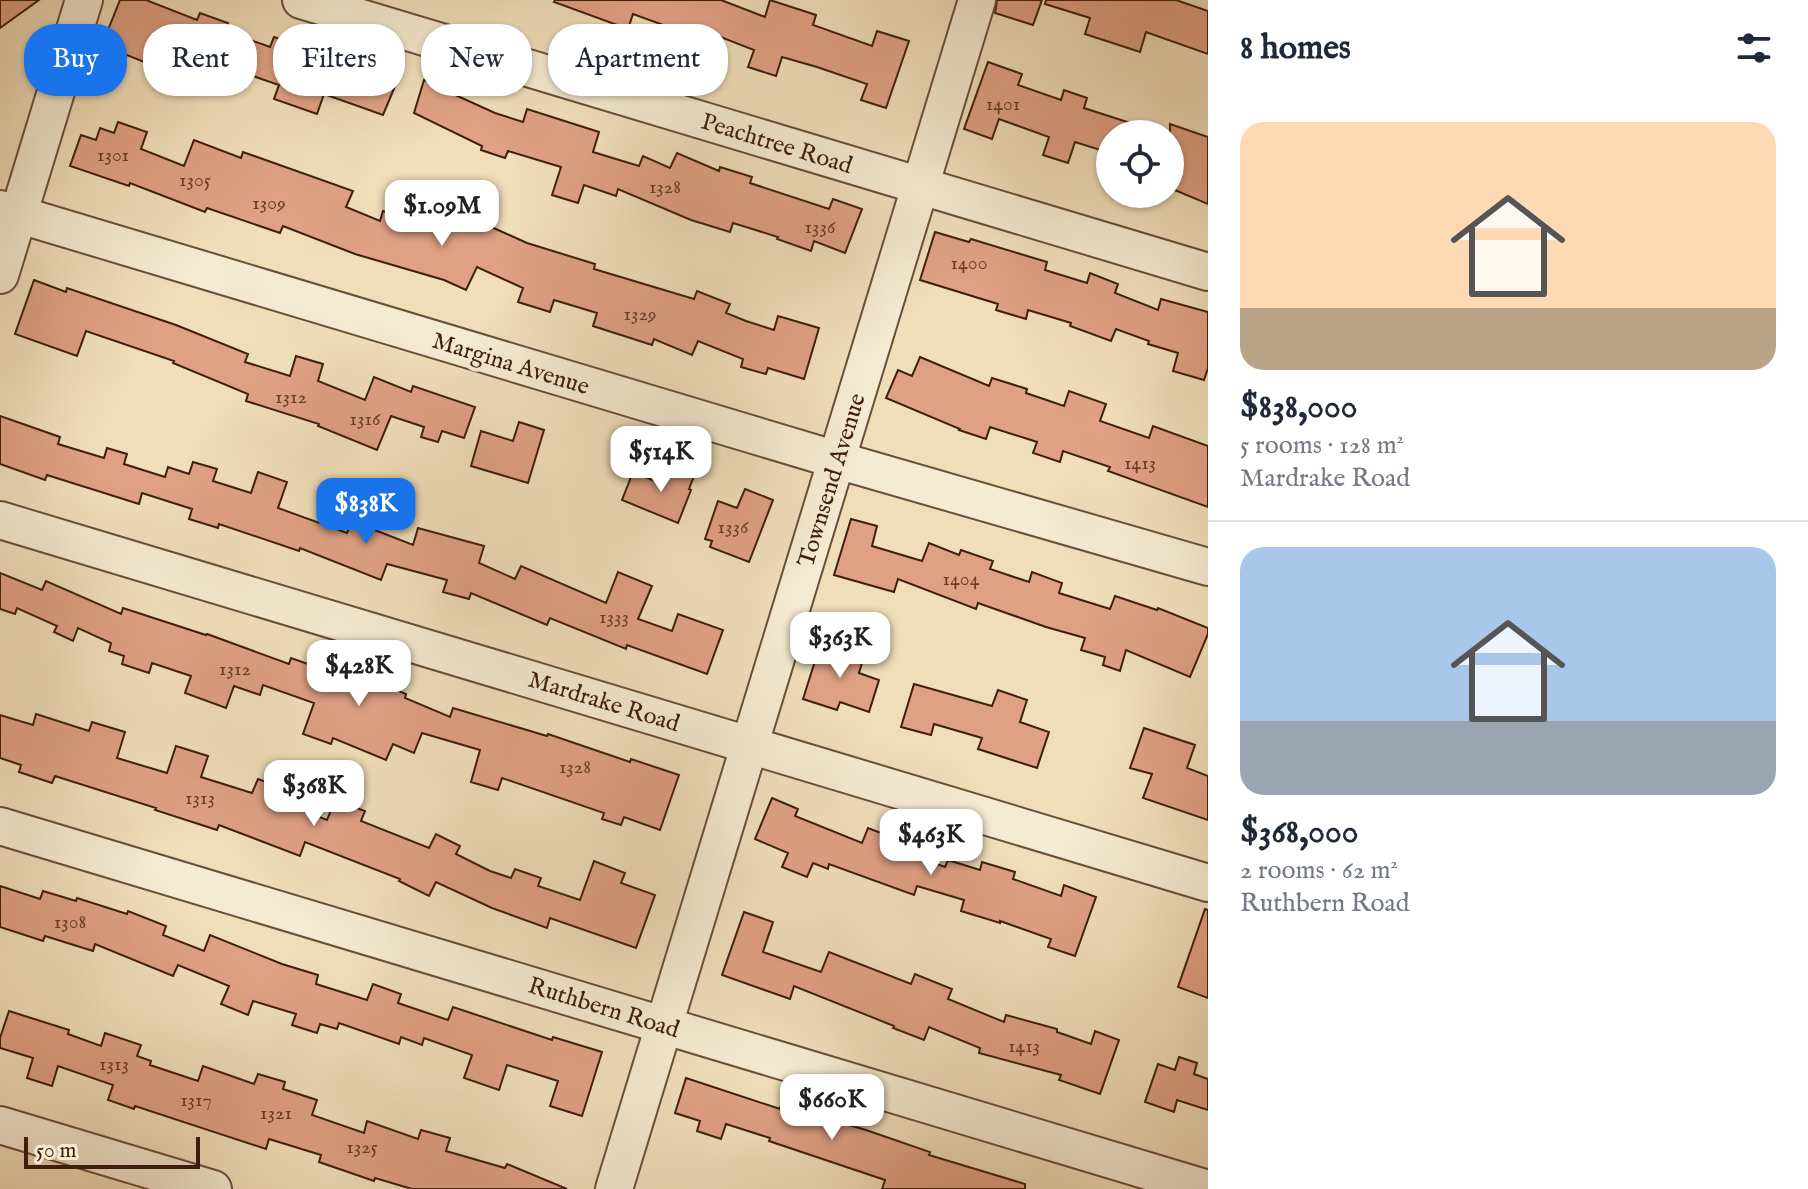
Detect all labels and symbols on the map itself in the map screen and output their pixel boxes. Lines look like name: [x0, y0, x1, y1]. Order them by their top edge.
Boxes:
house number: 1401: [986, 92, 1020, 117]
street label: Peachtree Road: [697, 107, 856, 182]
house number: 1301: [97, 143, 129, 168]
house number: 1305: [179, 168, 211, 193]
house number: 1328: [649, 175, 681, 200]
pin: $1.09M: [377, 180, 507, 248]
house number: 1309: [252, 191, 286, 216]
house number: 1336: [805, 215, 836, 240]
house number: 1400: [951, 251, 987, 276]
house number: 1329: [623, 302, 657, 327]
street label: Margina Avenue: [428, 326, 593, 403]
house number: 1312: [275, 385, 307, 410]
street label: Townsend Avenue: [791, 390, 874, 571]
house number: 1316: [350, 407, 381, 432]
pin: $514K: [605, 426, 717, 494]
house number: 1413: [1124, 451, 1156, 476]
pin: $838K: [310, 478, 422, 546]
house number: 1336: [718, 515, 749, 540]
house number: 1404: [943, 567, 980, 592]
house number: 1333: [599, 605, 629, 630]
pin: $363K: [784, 612, 896, 680]
pin: $428K: [303, 640, 415, 708]
house number: 1312: [219, 657, 251, 682]
street label: Mardrake Road: [524, 665, 683, 740]
house number: 1328: [559, 755, 591, 780]
pin: $368K: [258, 760, 370, 828]
house number: 1313: [185, 786, 215, 811]
pin: $463K: [875, 809, 987, 877]
house number: 1308: [54, 910, 86, 935]
street label: Ruthbern Road: [524, 971, 683, 1046]
house number: 1413: [1008, 1034, 1040, 1059]
house number: 1313: [99, 1052, 129, 1077]
pin: $660K: [776, 1074, 888, 1142]
house number: 1317: [180, 1088, 212, 1113]
house number: 1321: [260, 1101, 292, 1126]
scale bar: [24, 1133, 200, 1169]
house number: 1325: [346, 1135, 378, 1160]

